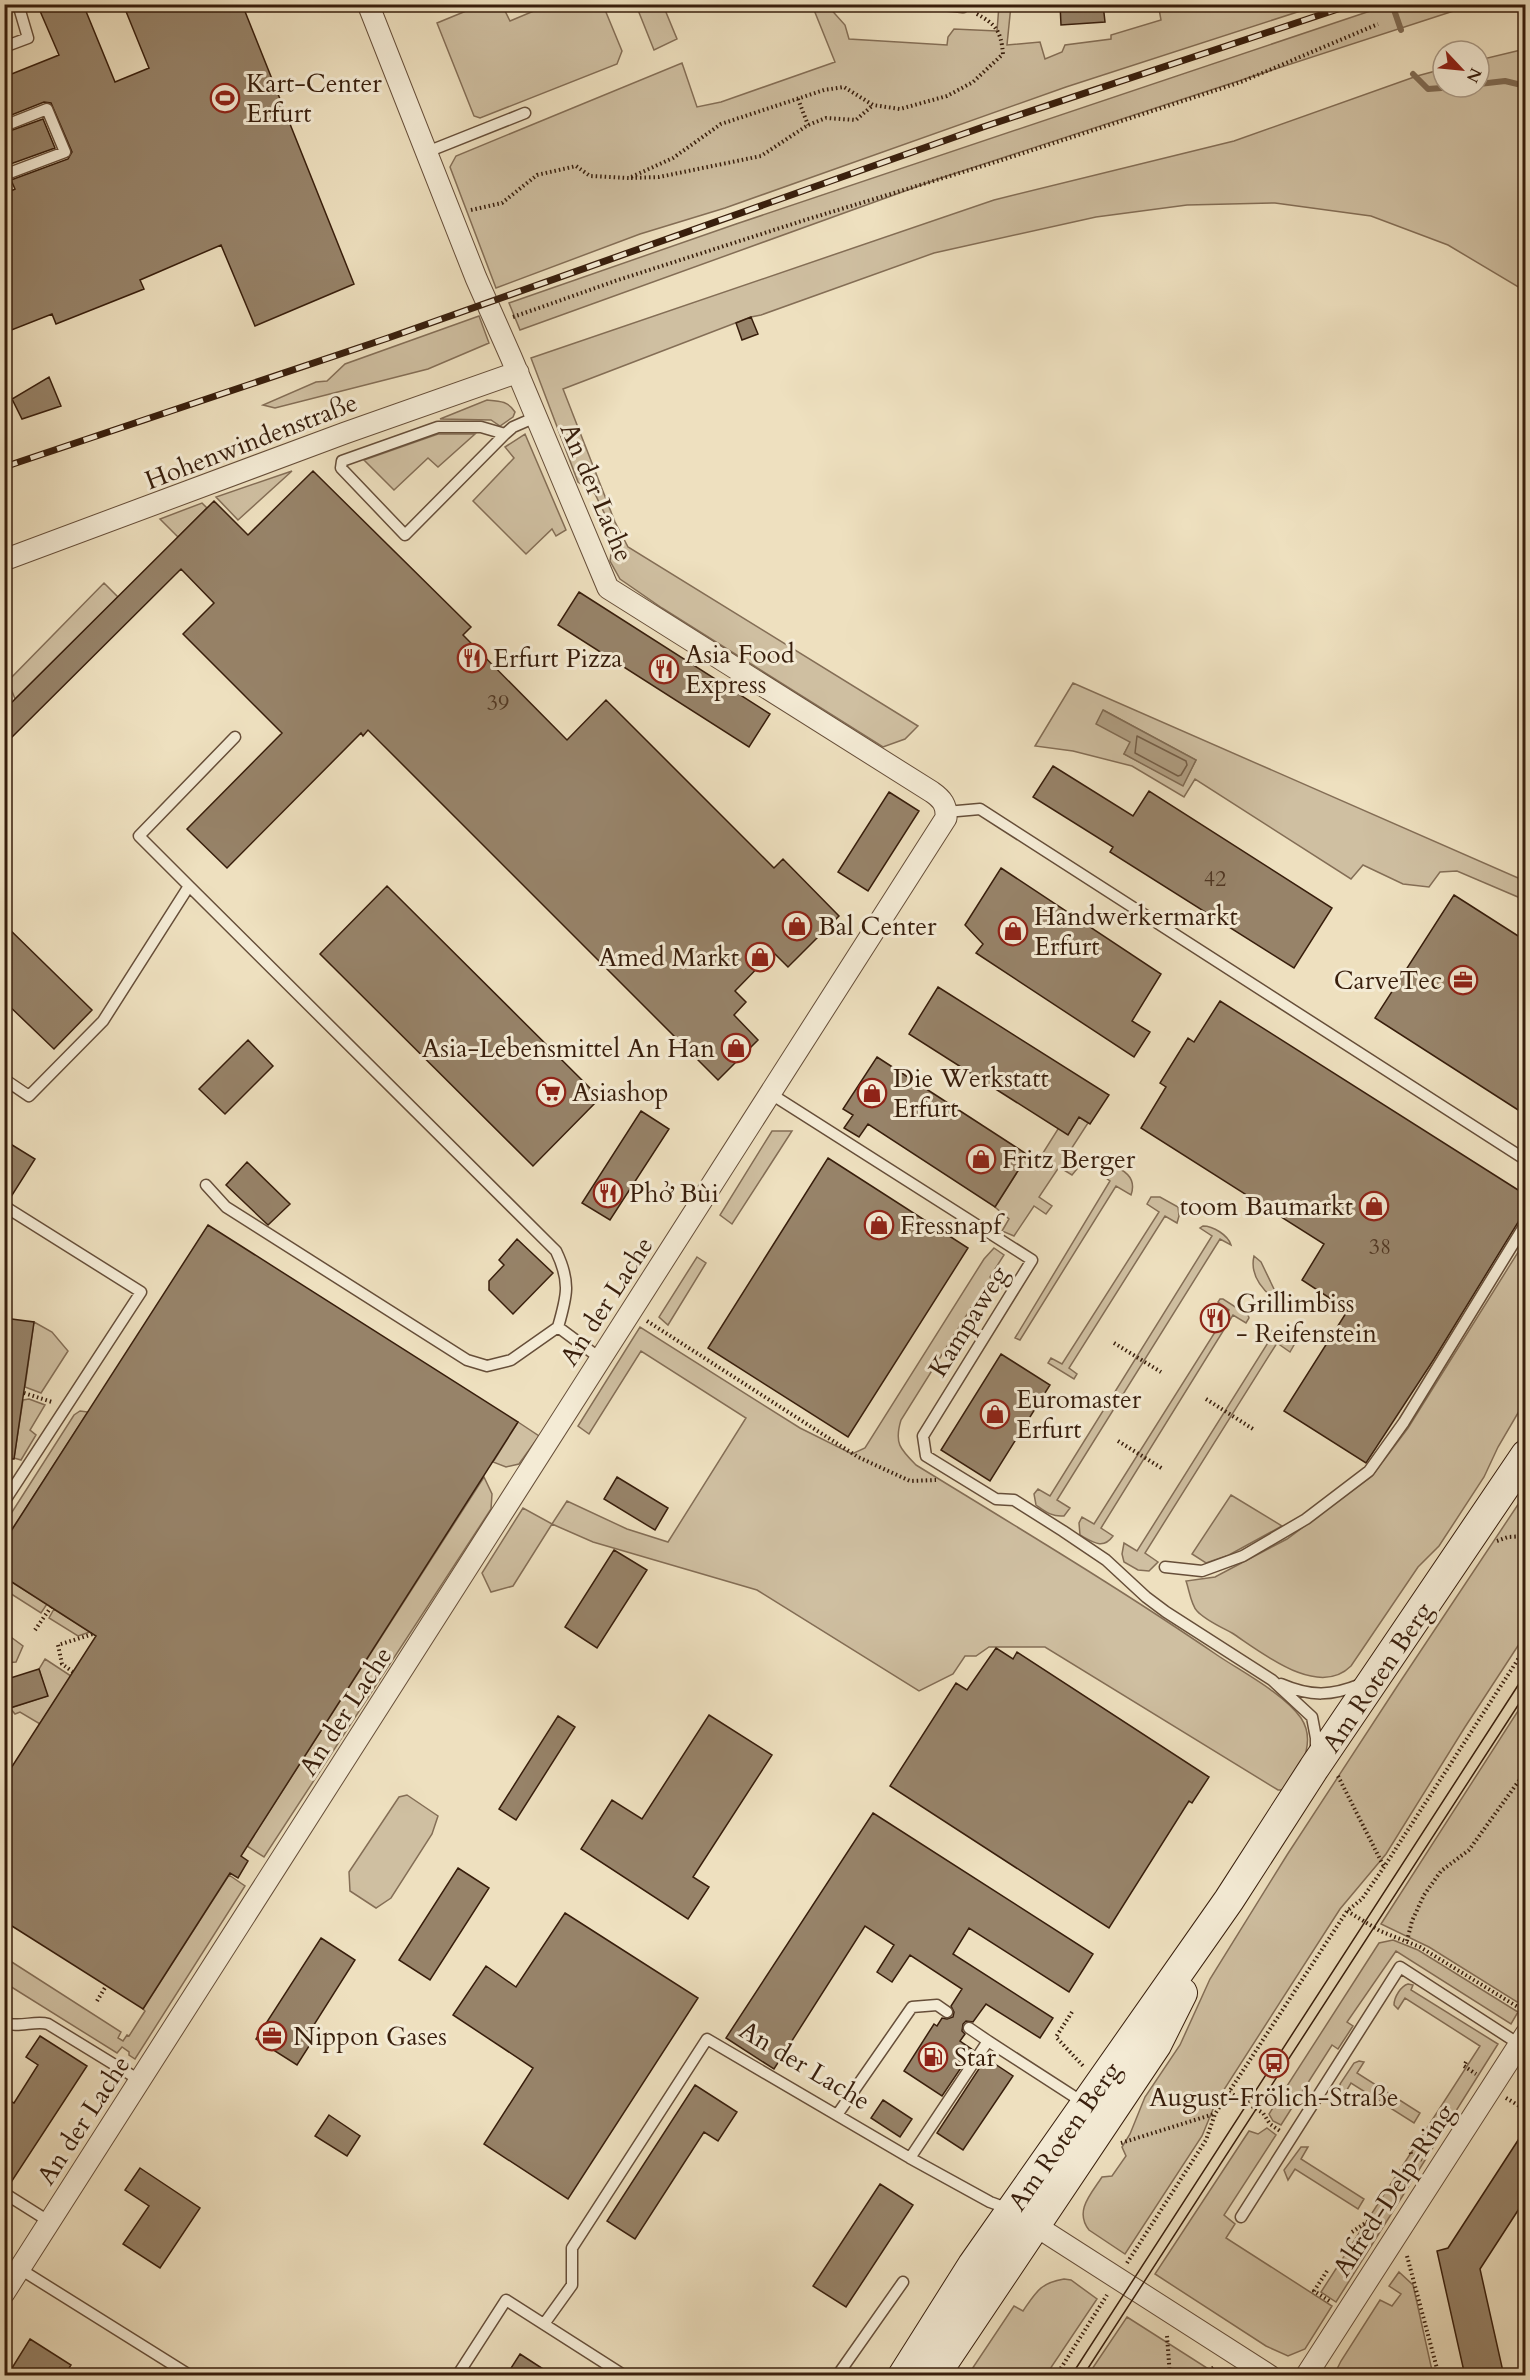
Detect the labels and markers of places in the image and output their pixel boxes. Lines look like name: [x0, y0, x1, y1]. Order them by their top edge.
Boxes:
place label: Kart-Center Erfurt: [246, 66, 382, 131]
sports icon: Kart-Center Erfurt: [209, 82, 241, 114]
place label: Asia Food Express: [685, 637, 795, 702]
place label: Erfurt Pizza: [493, 641, 623, 676]
restaurant icon: Erfurt Pizza: [456, 642, 488, 674]
restaurant icon: Asia Food Express: [648, 653, 680, 685]
place label: Handwerkermarkt Erfurt: [1034, 899, 1238, 964]
place label: Bal Center: [818, 909, 937, 944]
shop icon: Bal Center: [781, 910, 813, 942]
shop icon: Handwerkermarkt Erfurt: [997, 915, 1029, 947]
place label: Amed Markt: [599, 940, 739, 975]
shop icon: Amed Markt: [744, 941, 776, 973]
place label: CarveTec: [1334, 963, 1442, 998]
office icon: CarveTec: [1447, 964, 1479, 996]
place label: Asia-Lebensmittel An Han: [422, 1031, 715, 1066]
shop icon: Asia-Lebensmittel An Han: [720, 1032, 752, 1064]
place label: Die Werkstatt Erfurt: [893, 1061, 1049, 1126]
place label: Asiashop: [572, 1075, 669, 1110]
supermarket icon: Asiashop: [535, 1076, 567, 1108]
shop icon: Die Werkstatt Erfurt: [856, 1077, 888, 1109]
place label: Fritz Berger: [1002, 1142, 1136, 1177]
shop icon: Fritz Berger: [965, 1143, 997, 1175]
place label: Phở Bùi: [629, 1176, 719, 1211]
restaurant icon: Phở Bùi: [592, 1177, 624, 1209]
place label: toom Baumarkt: [1180, 1189, 1353, 1224]
shop icon: toom Baumarkt: [1358, 1190, 1390, 1222]
place label: Fressnapf: [900, 1208, 1005, 1243]
shop icon: Fressnapf: [863, 1209, 895, 1241]
place label: Grillimbiss - Reifenstein: [1236, 1286, 1377, 1351]
restaurant icon: Grillimbiss - Reifenstein: [1199, 1302, 1231, 1334]
place label: Euromaster Erfurt: [1016, 1382, 1142, 1447]
shop icon: Euromaster Erfurt: [979, 1398, 1011, 1430]
place label: Nippon Gases: [293, 2019, 447, 2054]
office icon: Nippon Gases: [256, 2020, 288, 2052]
place label: Star: [954, 2040, 996, 2075]
fuel station icon: Star: [917, 2041, 949, 2073]
bus stop icon: August-Frölich-Straße: [1258, 2047, 1290, 2079]
place label: August-Frölich-Straße: [1149, 2080, 1399, 2115]

